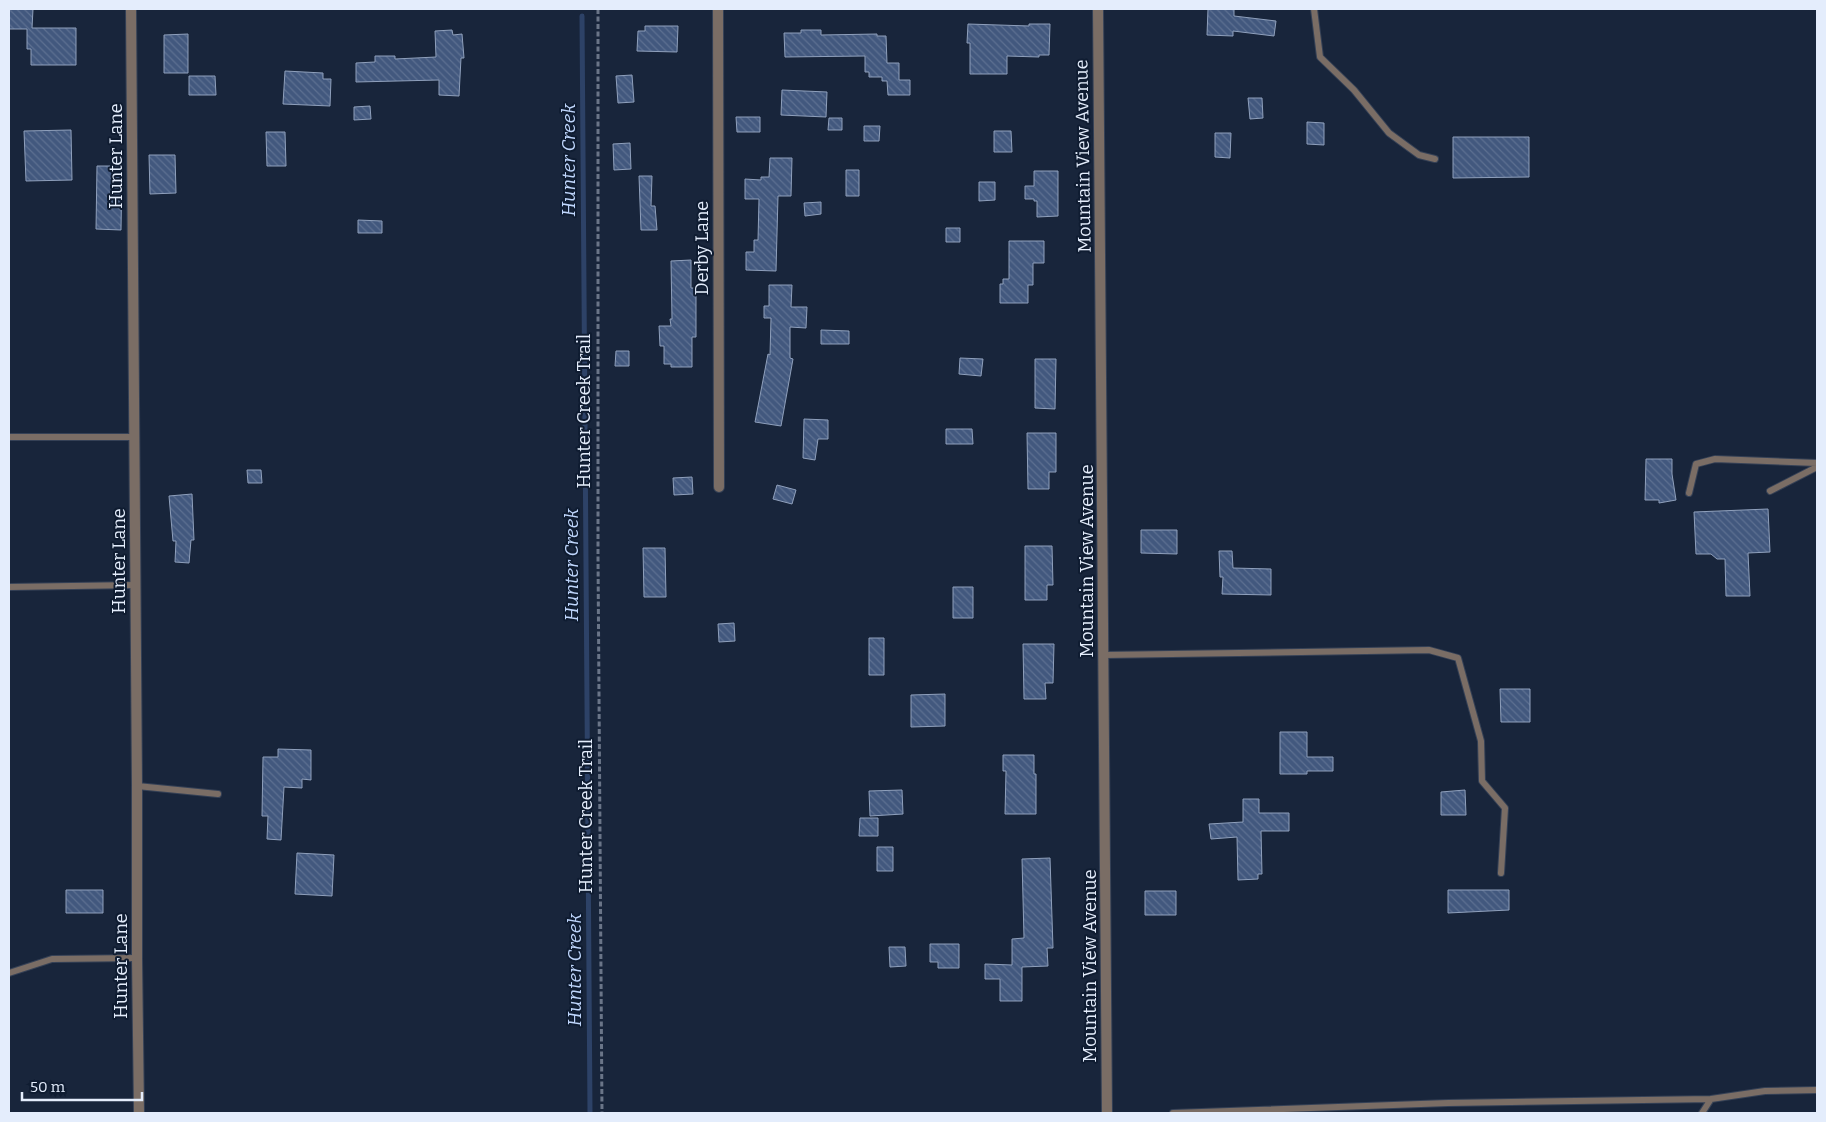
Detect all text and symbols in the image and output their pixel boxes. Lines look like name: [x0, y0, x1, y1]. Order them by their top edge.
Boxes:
street label: Mountain View Avenue: [1070, 59, 1096, 253]
street label: Hunter Lane: [105, 103, 127, 209]
water label: Hunter Creek: [557, 103, 580, 217]
street label: Derby Lane: [691, 201, 713, 295]
street label: Hunter Creek Trail: [573, 334, 595, 488]
street label: Mountain View Avenue: [1076, 465, 1098, 658]
street label: Hunter Lane: [108, 508, 130, 614]
water label: Hunter Creek: [560, 508, 583, 622]
street label: Hunter Creek Trail: [575, 739, 597, 893]
street label: Mountain View Avenue: [1079, 870, 1101, 1063]
street label: Hunter Lane: [110, 913, 132, 1019]
water label: Hunter Creek: [563, 913, 586, 1027]
scale bar: [22, 1070, 142, 1102]
text: 50 m: [30, 1078, 66, 1096]

